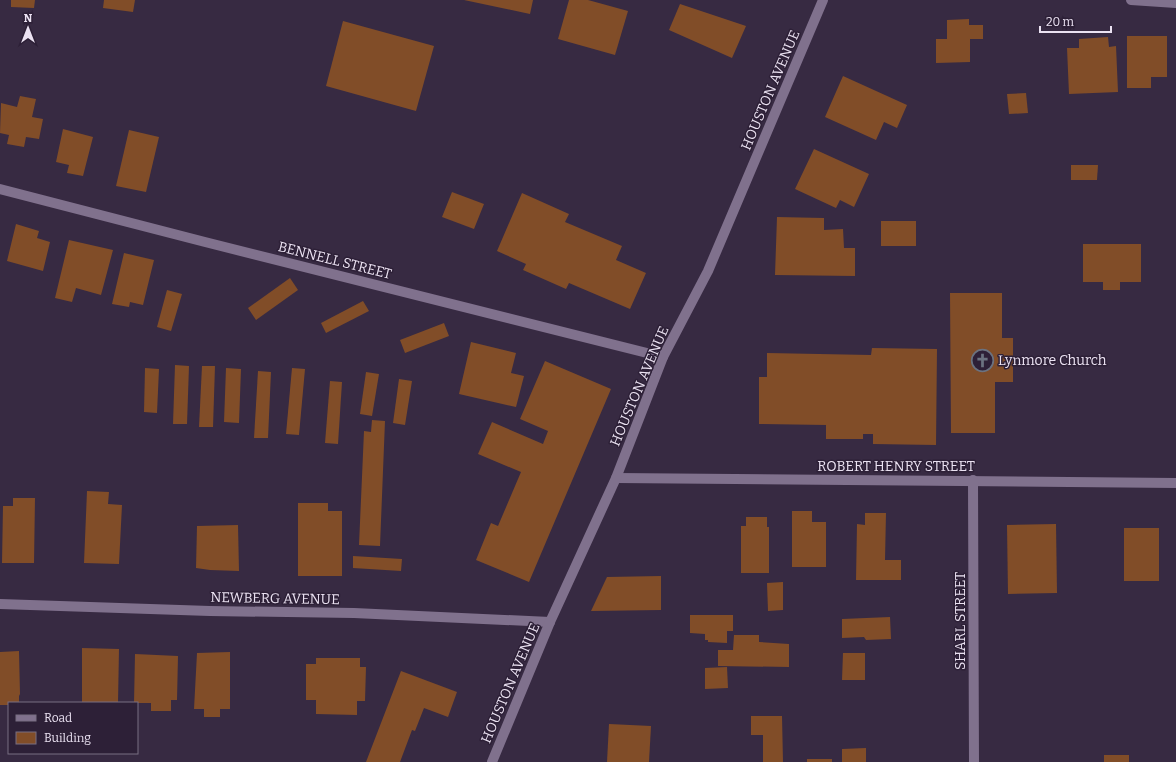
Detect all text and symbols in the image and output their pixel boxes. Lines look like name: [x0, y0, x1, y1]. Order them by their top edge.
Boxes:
north arrow: [8, 8, 48, 48]
scale bar: [1040, 8, 1111, 34]
text: N: [24, 12, 33, 25]
text: 20 m: [1046, 15, 1075, 29]
street label: HOUSTON AVENUE: [737, 28, 803, 153]
street label: BENNELL STREET: [276, 238, 393, 283]
street label: HOUSTON AVENUE: [606, 324, 672, 449]
church icon: Lynmore Church: [969, 347, 995, 373]
place label: Lynmore Church: [998, 352, 1107, 369]
street label: ROBERT HENRY STREET: [817, 458, 975, 475]
street label: SHARL STREET: [952, 572, 969, 670]
street label: NEWBERG AVENUE: [210, 589, 340, 608]
street label: HOUSTON AVENUE: [477, 621, 543, 746]
legend: [8, 702, 138, 754]
text: Road: [44, 711, 72, 725]
text: Building: [44, 731, 91, 745]

